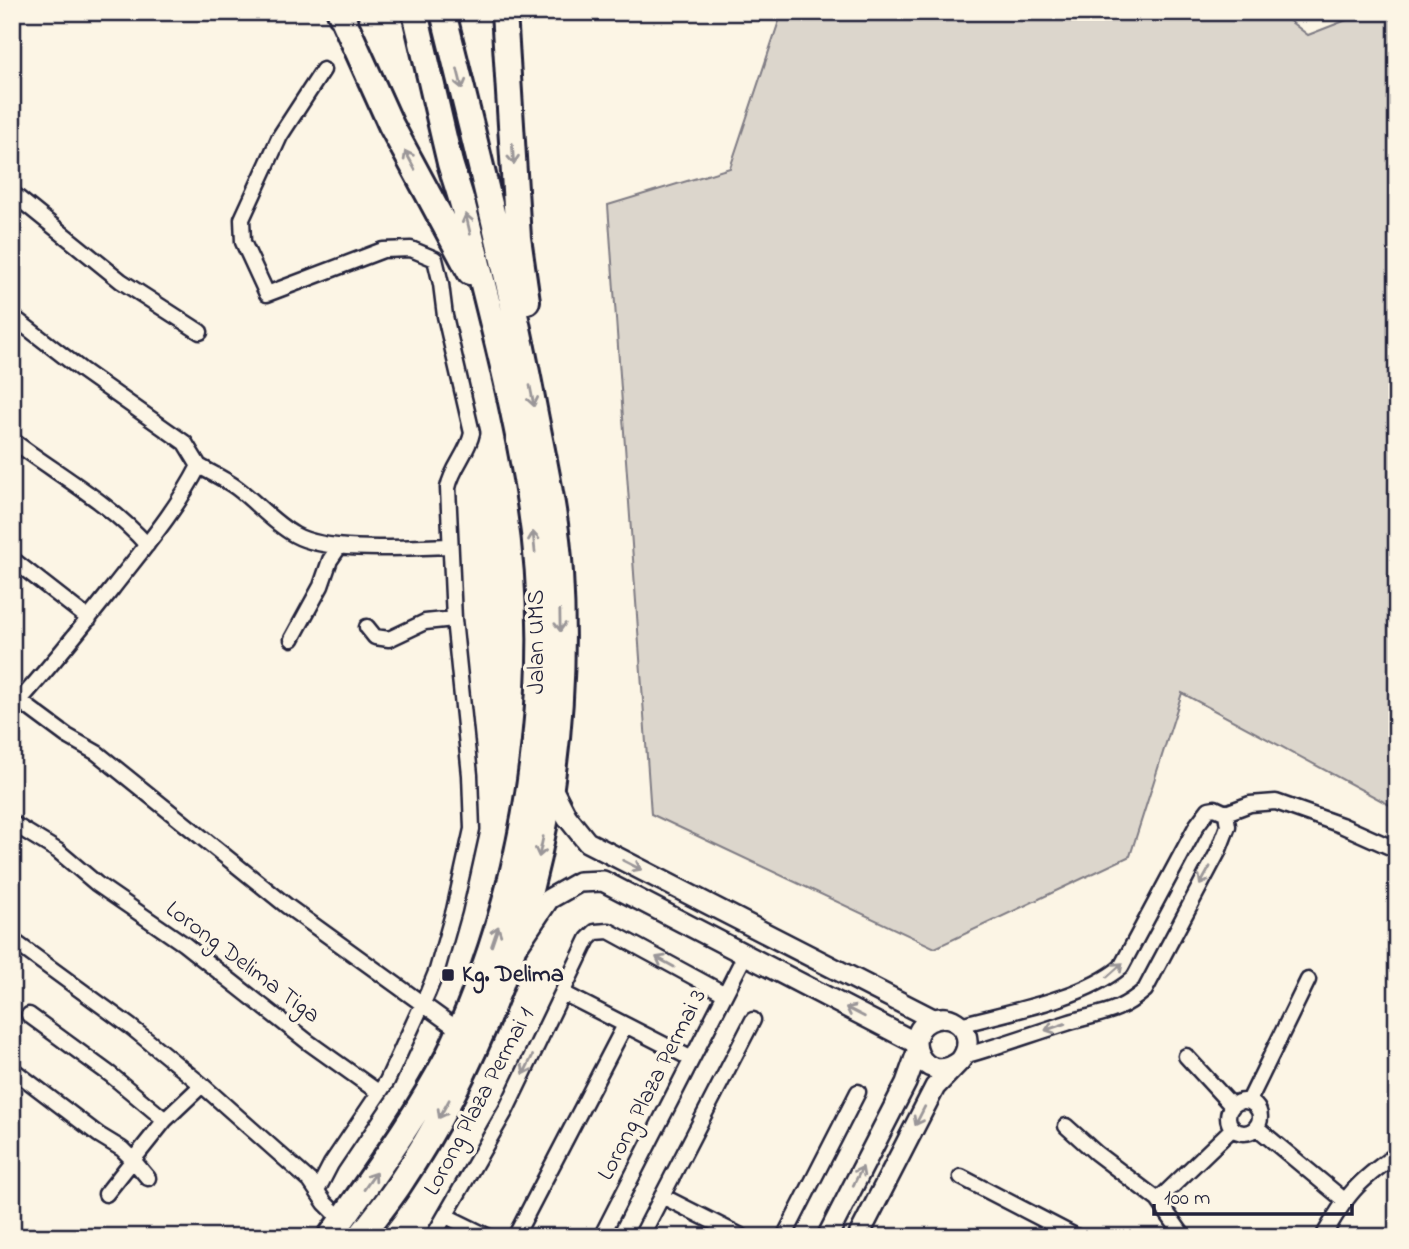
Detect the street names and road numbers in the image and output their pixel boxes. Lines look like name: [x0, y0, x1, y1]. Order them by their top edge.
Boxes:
street label: Jalan UMS: [520, 590, 555, 694]
street label: Lorong Delima Tiga: [157, 893, 327, 1033]
street label: Lorong Plaza Permai 3: [590, 983, 716, 1187]
street label: Lorong Plaza Permai 1: [416, 1001, 545, 1202]

